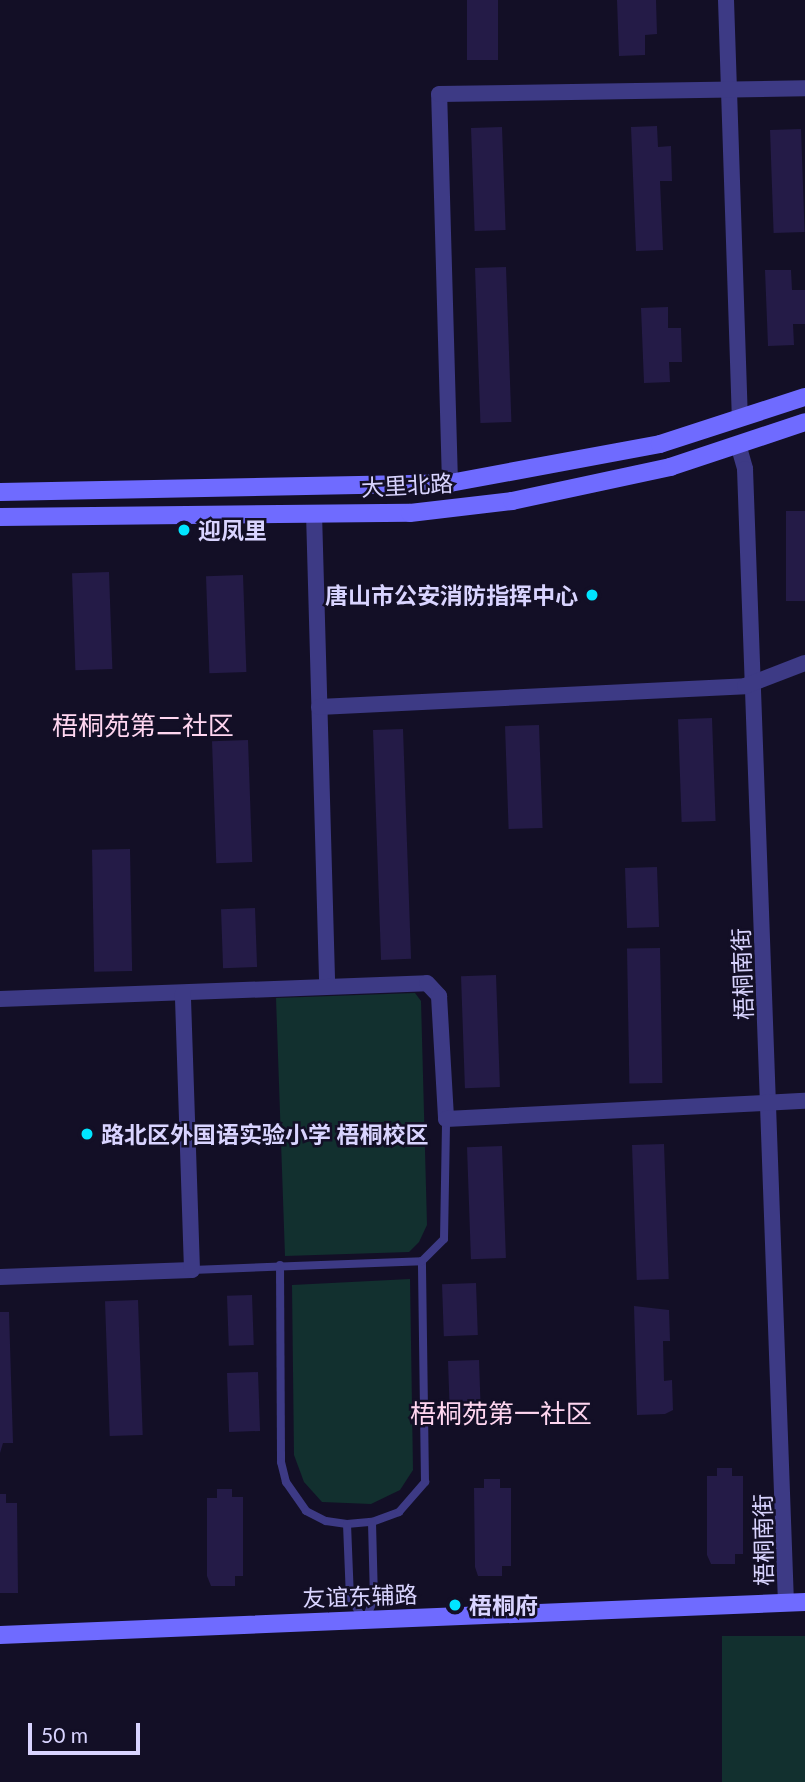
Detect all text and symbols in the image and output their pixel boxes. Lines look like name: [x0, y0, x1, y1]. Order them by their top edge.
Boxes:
street label: 大里北路: [360, 469, 454, 501]
place label: 迎凤里: [198, 516, 267, 544]
marker: 迎凤里: [176, 522, 192, 538]
place label: 唐山市公安消防指挥中心: [325, 581, 578, 609]
marker: 唐山市公安消防指挥中心: [584, 587, 600, 603]
district label: 梧桐苑第二社区: [52, 710, 234, 742]
street label: 梧桐南街: [727, 928, 757, 1020]
place label: 路北区外国语实验小学 梧桐校区: [101, 1120, 429, 1148]
marker: 路北区外国语实验小学 梧桐校区: [79, 1126, 95, 1142]
district label: 梧桐苑第一社区: [410, 1398, 592, 1430]
street label: 梧桐南街: [748, 1494, 778, 1586]
street label: 友谊东辅路: [302, 1580, 418, 1612]
place label: 梧桐府: [469, 1591, 538, 1619]
marker: 梧桐府: [447, 1597, 463, 1613]
scale bar: [32, 1708, 144, 1752]
text: 50 m: [41, 1722, 88, 1747]

